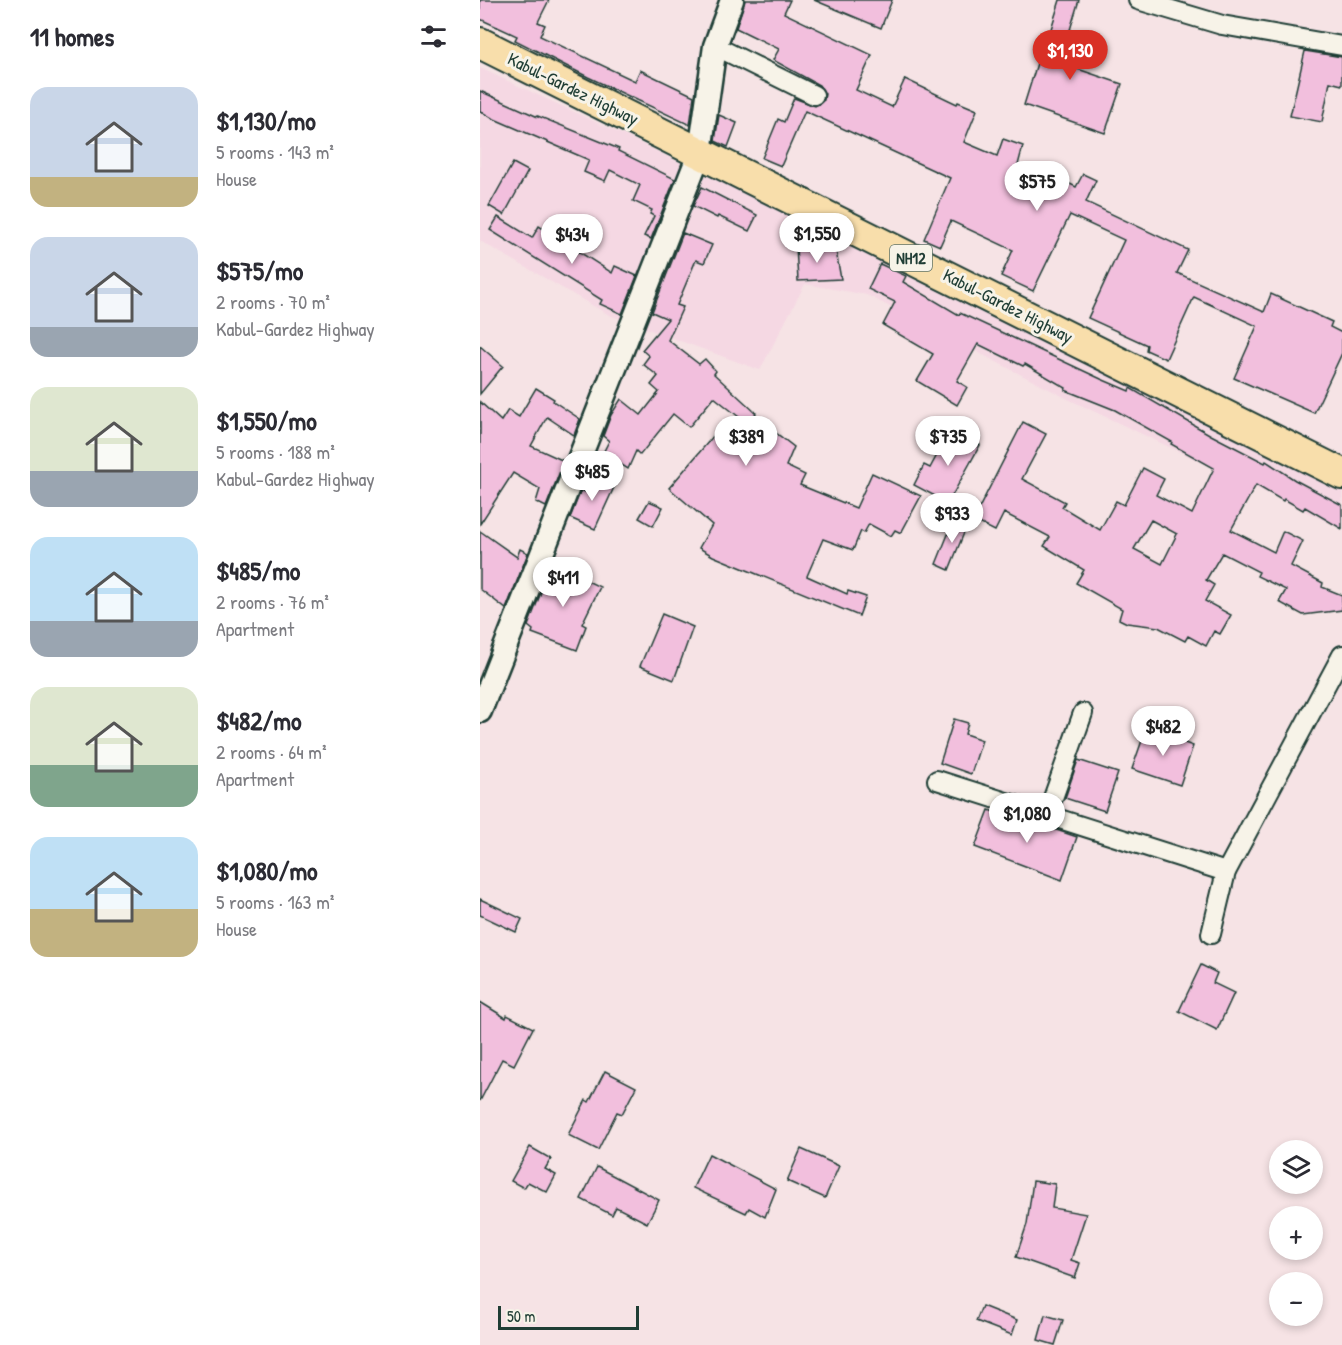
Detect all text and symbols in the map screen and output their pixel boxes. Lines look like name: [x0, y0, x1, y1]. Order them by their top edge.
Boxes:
text: 11 homes: [30, 19, 114, 54]
icon: filters: [417, 20, 450, 53]
pin: $1,130: [1021, 30, 1119, 81]
text: $1,130: [1047, 36, 1093, 63]
street label: Kabul-Gardez Highway: [504, 46, 643, 131]
text: $1,130/mo: [216, 103, 316, 138]
icon: home: [78, 111, 150, 183]
text: 5 rooms · 143 m²: [216, 138, 334, 165]
pin: $575: [1001, 161, 1073, 212]
text: House: [216, 165, 257, 192]
text: $575: [1019, 167, 1055, 194]
pin: $1,550: [768, 213, 866, 264]
pin: $434: [536, 214, 608, 265]
text: $1,550: [793, 219, 841, 246]
text: $434: [555, 220, 589, 247]
road number: NH12: [890, 245, 932, 271]
text: $575/mo: [216, 253, 303, 288]
icon: home: [78, 261, 150, 333]
street label: Kabul-Gardez Highway: [939, 262, 1078, 349]
text: 2 rooms · 70 m²: [216, 288, 330, 315]
text: Kabul-Gardez Highway: [216, 315, 375, 342]
text: $1,550/mo: [216, 403, 317, 438]
icon: home: [78, 411, 150, 483]
pin: $389: [710, 416, 782, 467]
pin: $735: [912, 416, 984, 467]
text: $389: [728, 422, 764, 449]
text: $735: [929, 422, 967, 449]
text: 5 rooms · 188 m²: [216, 438, 335, 465]
pin: $485: [556, 451, 628, 502]
text: $485: [575, 457, 609, 484]
text: Kabul-Gardez Highway: [216, 465, 375, 492]
pin: $933: [916, 493, 988, 544]
text: $933: [934, 499, 970, 526]
text: $485/mo: [216, 553, 300, 588]
pin: $411: [527, 557, 599, 608]
icon: home: [78, 561, 150, 633]
text: $411: [547, 563, 579, 590]
text: 2 rooms · 76 m²: [216, 588, 329, 615]
text: Apartment: [216, 615, 294, 642]
text: $482/mo: [216, 703, 302, 738]
pin: $482: [1127, 706, 1199, 757]
icon: home: [78, 711, 150, 783]
text: $482: [1145, 712, 1181, 739]
text: 2 rooms · 64 m²: [216, 738, 327, 765]
text: Apartment: [216, 765, 294, 792]
pin: $1,080: [978, 793, 1076, 844]
text: $1,080: [1003, 799, 1051, 826]
text: $1,080/mo: [216, 853, 318, 888]
icon: home: [78, 861, 150, 933]
text: 5 rooms · 163 m²: [216, 888, 334, 915]
text: House: [216, 915, 257, 942]
map controls: [1269, 1140, 1323, 1326]
button: layers: [1269, 1140, 1323, 1194]
button: +: [1269, 1206, 1323, 1260]
button: −: [1269, 1272, 1323, 1326]
scale bar: [498, 1303, 639, 1330]
text: 50 m: [507, 1305, 536, 1327]

